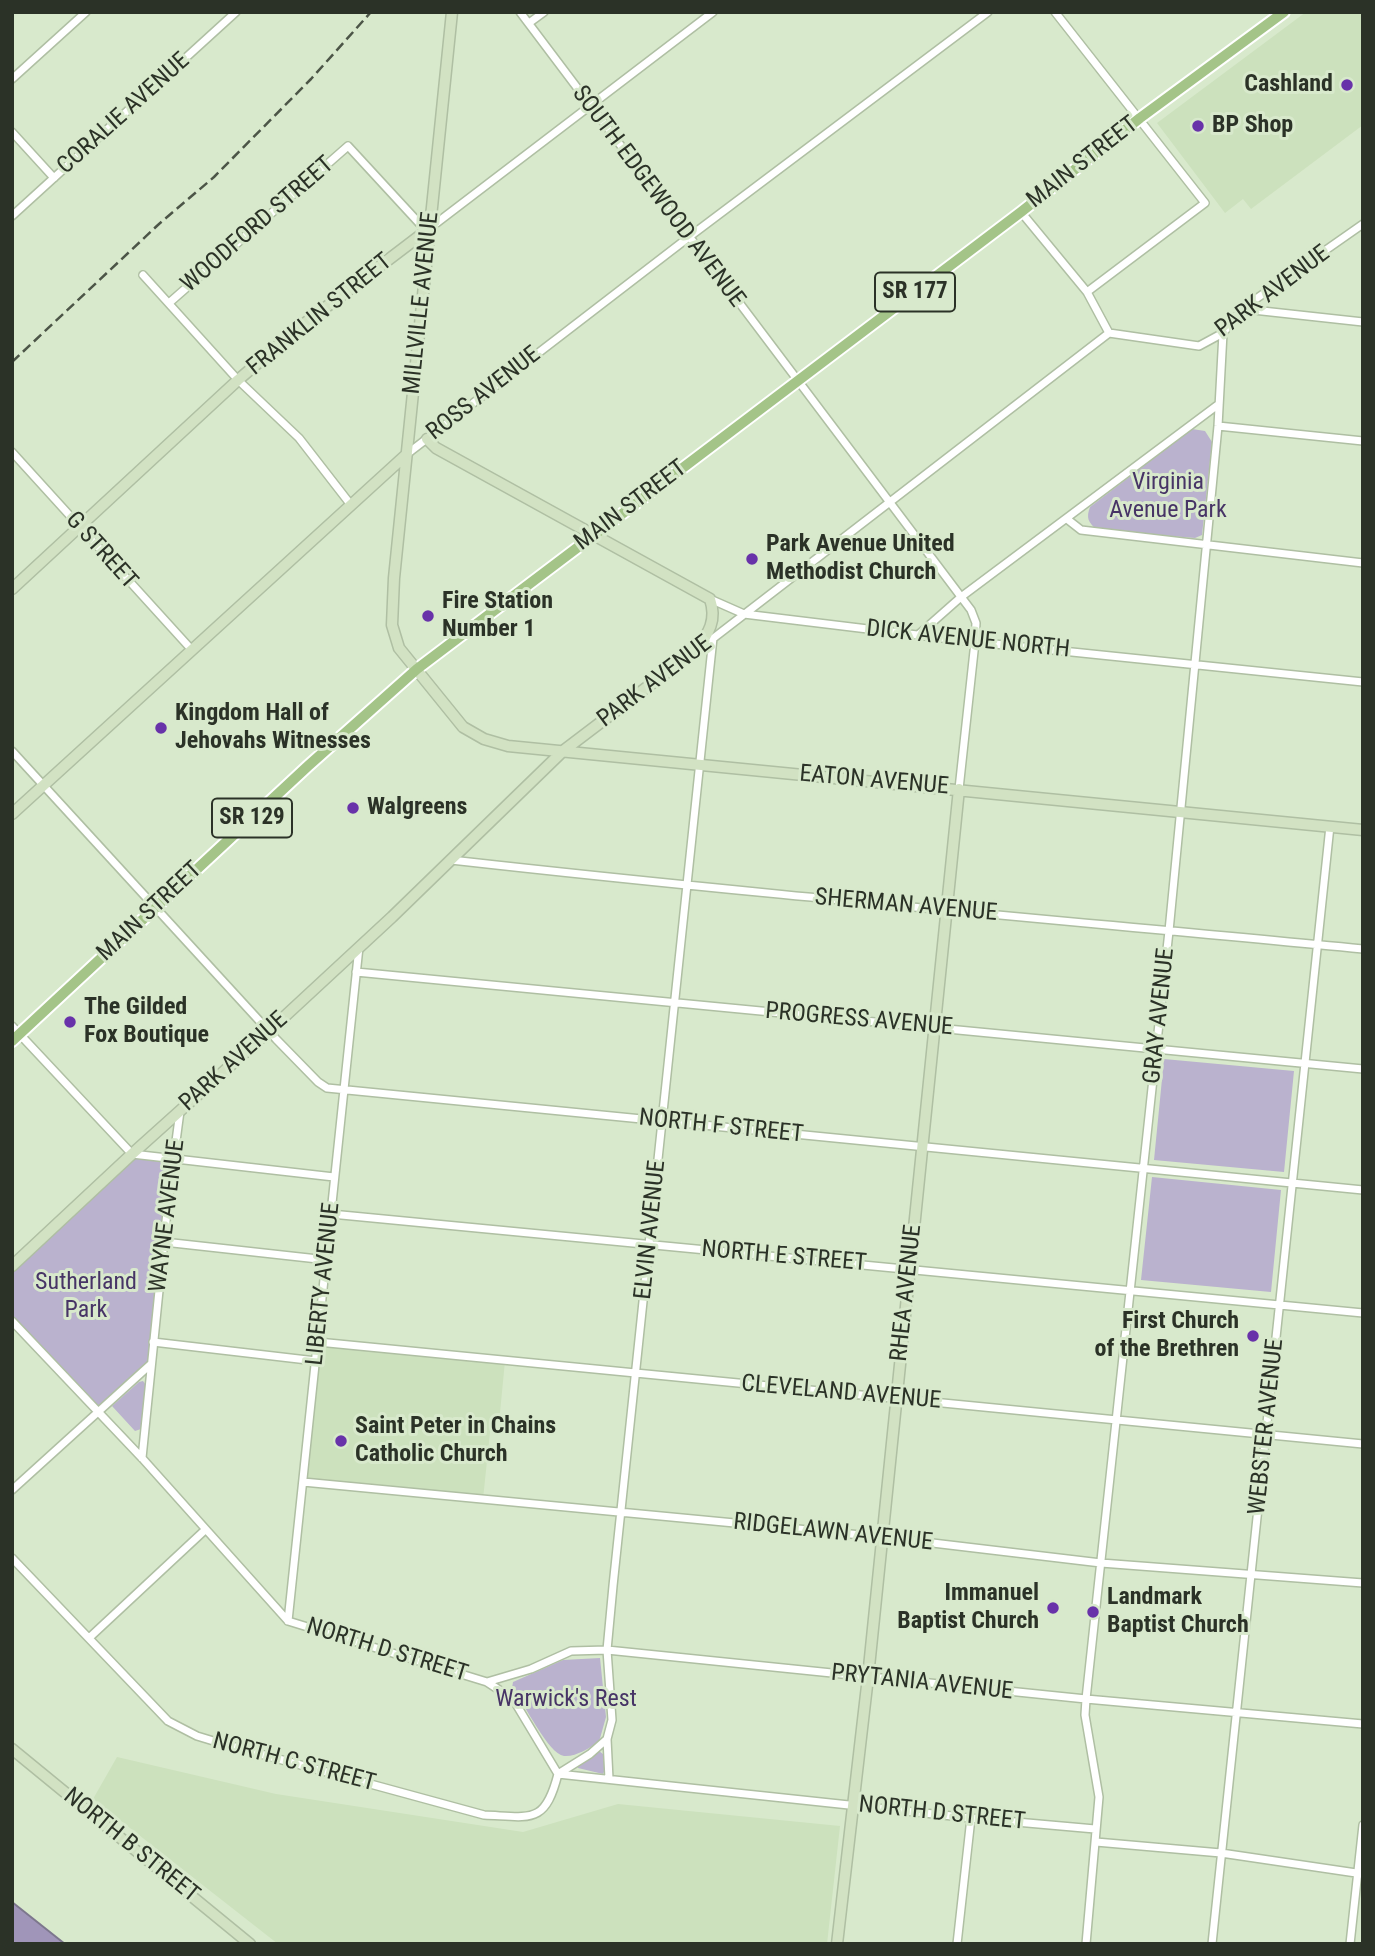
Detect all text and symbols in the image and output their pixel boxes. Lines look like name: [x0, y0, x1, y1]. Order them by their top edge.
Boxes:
street label: CORALIE AVENUE: [52, 47, 196, 181]
place label: Cashland: [1244, 71, 1333, 99]
marker: Cashland: [1339, 77, 1355, 93]
street label: SOUTH EDGEWOOD AVENUE: [565, 81, 751, 313]
street label: MAIN STREET: [1022, 111, 1144, 215]
place label: BP Shop: [1212, 112, 1293, 140]
marker: BP Shop: [1190, 118, 1206, 134]
street label: WOODFORD STREET: [176, 151, 340, 299]
street label: MILLVILLE AVENUE: [398, 210, 446, 396]
street label: PARK AVENUE: [1210, 240, 1336, 344]
street label: FRANKLIN STREET: [242, 248, 398, 382]
road number: SR 177: [875, 272, 955, 312]
street label: ROSS AVENUE: [422, 341, 546, 447]
street label: MAIN STREET: [569, 455, 693, 557]
park label: Virginia Avenue Park: [1109, 469, 1227, 525]
street label: G STREET: [59, 506, 143, 596]
place label: Park Avenue United Methodist Church: [766, 531, 955, 587]
marker: Park Avenue United Methodist Church: [744, 551, 760, 567]
place label: Fire Station Number 1: [442, 588, 553, 644]
marker: Fire Station Number 1: [420, 608, 436, 624]
street label: DICK AVENUE NORTH: [865, 615, 1071, 665]
street label: PARK AVENUE: [592, 630, 718, 734]
place label: Kingdom Hall of Jehovahs Witnesses: [175, 700, 371, 756]
marker: Kingdom Hall of Jehovahs Witnesses: [153, 720, 169, 736]
street label: EATON AVENUE: [798, 760, 950, 802]
place label: Walgreens: [367, 794, 467, 822]
road number: SR 129: [212, 798, 292, 838]
marker: Walgreens: [345, 800, 361, 816]
street label: MAIN STREET: [92, 856, 208, 968]
street label: SHERMAN AVENUE: [814, 884, 998, 928]
street label: GRAY AVENUE: [1139, 947, 1181, 1085]
place label: The Gilded Fox Boutique: [84, 994, 209, 1050]
street label: PROGRESS AVENUE: [764, 997, 954, 1043]
street label: PARK AVENUE: [174, 1006, 294, 1118]
marker: The Gilded Fox Boutique: [62, 1014, 78, 1030]
street label: NORTH F STREET: [637, 1104, 805, 1150]
street label: WAYNE AVENUE: [144, 1138, 192, 1294]
street label: ELVIN AVENUE: [629, 1159, 673, 1301]
street label: LIBERTY AVENUE: [301, 1201, 347, 1367]
street label: RHEA AVENUE: [885, 1223, 929, 1363]
street label: NORTH E STREET: [700, 1235, 868, 1279]
park label: Sutherland Park: [35, 1269, 137, 1325]
place label: First Church of the Brethren: [1095, 1308, 1239, 1364]
marker: First Church of the Brethren: [1245, 1328, 1261, 1344]
street label: WEBSTER AVENUE: [1243, 1338, 1291, 1516]
street label: CLEVELAND AVENUE: [740, 1370, 942, 1416]
place label: Saint Peter in Chains Catholic Church: [355, 1413, 556, 1469]
marker: Saint Peter in Chains Catholic Church: [333, 1433, 349, 1449]
street label: RIDGELAWN AVENUE: [732, 1508, 934, 1558]
place label: Immanuel Baptist Church: [897, 1580, 1039, 1636]
place label: Landmark Baptist Church: [1107, 1584, 1249, 1640]
marker: Immanuel Baptist Church: [1045, 1600, 1061, 1616]
marker: Landmark Baptist Church: [1085, 1604, 1101, 1620]
street label: NORTH D STREET: [303, 1613, 471, 1689]
street label: PRYTANIA AVENUE: [830, 1659, 1014, 1707]
park label: Warwick's Rest: [495, 1686, 637, 1714]
street label: NORTH C STREET: [209, 1727, 379, 1799]
street label: NORTH B STREET: [57, 1782, 205, 1910]
street label: NORTH D STREET: [857, 1791, 1027, 1837]

